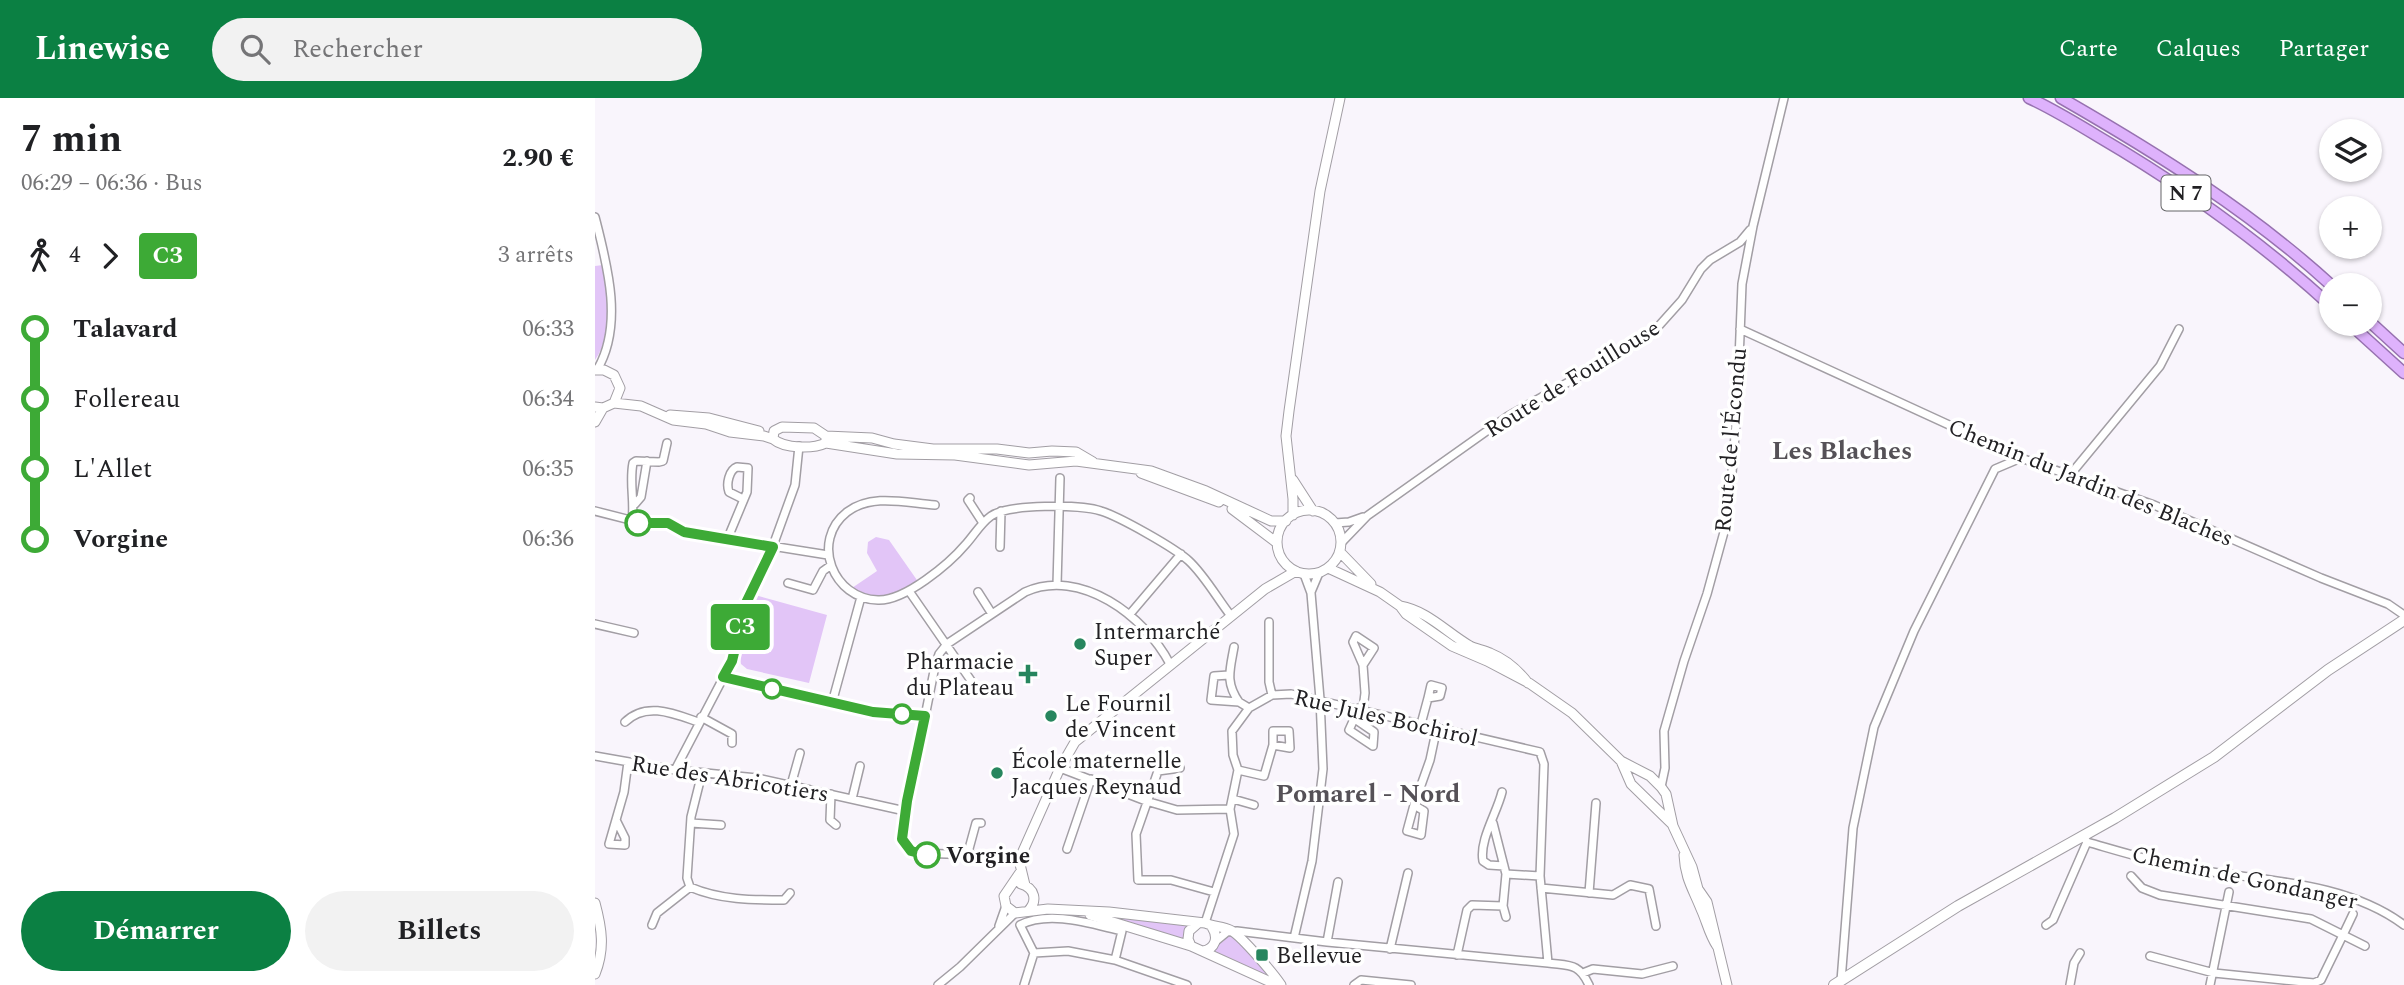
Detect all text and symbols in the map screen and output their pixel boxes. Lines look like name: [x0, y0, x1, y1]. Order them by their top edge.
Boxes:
search box: [212, 18, 702, 81]
text: Linewise: [35, 24, 170, 74]
text: Rechercher: [292, 29, 423, 69]
icon: search: [236, 30, 274, 68]
text: Carte: [2059, 31, 2118, 67]
text: Calques: [2156, 31, 2241, 67]
text: Partager: [2279, 31, 2369, 67]
text: 7 min: [21, 111, 122, 169]
map controls: [2319, 119, 2382, 336]
button: layers: [2319, 119, 2382, 182]
text: 2.90 €: [502, 138, 574, 178]
text: 06:29 – 06:36 · Bus: [21, 166, 203, 201]
road number: N 7: [2161, 176, 2211, 210]
button: +: [2319, 196, 2382, 259]
icon: walk: [21, 237, 59, 275]
icon: forward: [91, 237, 129, 275]
text: 4: [69, 238, 81, 273]
text: C3: [153, 238, 183, 274]
text: 3 arrêts: [498, 238, 574, 273]
button: −: [2319, 273, 2382, 336]
text: Talavard: [73, 309, 178, 349]
street label: Route de Fouillouse: [1478, 311, 1667, 447]
text: 06:33: [522, 312, 574, 347]
street label: Route de l'Écondu: [1706, 346, 1757, 534]
text: Follereau: [73, 379, 180, 419]
text: 06:34: [522, 382, 574, 417]
street label: Chemin du Jardin des Blaches: [1943, 410, 2238, 557]
district label: Les Blaches: [1772, 431, 1912, 471]
text: L'Allet: [73, 449, 152, 489]
text: 06:35: [522, 452, 574, 487]
unlabelled marker: [625, 510, 651, 536]
text: Vorgine: [73, 519, 168, 559]
text: 06:36: [522, 522, 574, 557]
line badge: C3: [709, 604, 771, 650]
text: C3: [725, 609, 755, 645]
place label: Intermarché Super: [1094, 615, 1220, 676]
marker: Intermarché Super: [1072, 636, 1088, 652]
place label: Pharmacie du Plateau: [905, 645, 1014, 706]
marker: Pharmacie du Plateau: [1020, 666, 1036, 682]
unlabelled marker: [762, 679, 782, 699]
street label: Rue Jules Bochirol: [1290, 680, 1481, 757]
place label: Le Fournil de Vincent: [1065, 687, 1176, 748]
unlabelled marker: [892, 704, 912, 724]
marker: Le Fournil de Vincent: [1043, 708, 1059, 724]
place label: École maternelle Jacques Reynaud: [1011, 744, 1182, 805]
street label: Rue des Abricotiers: [628, 747, 831, 812]
marker: École maternelle Jacques Reynaud: [989, 765, 1005, 781]
district label: Pomarel - Nord: [1276, 774, 1460, 814]
street label: Chemin de Gondanger: [2128, 837, 2361, 920]
place label: Vorgine: [946, 839, 1030, 874]
marker: Vorgine: [914, 842, 940, 868]
button: Démarrer: [21, 891, 291, 971]
button: Billets: [305, 891, 574, 971]
place label: Bellevue: [1276, 939, 1362, 974]
marker: Bellevue: [1254, 947, 1270, 963]

